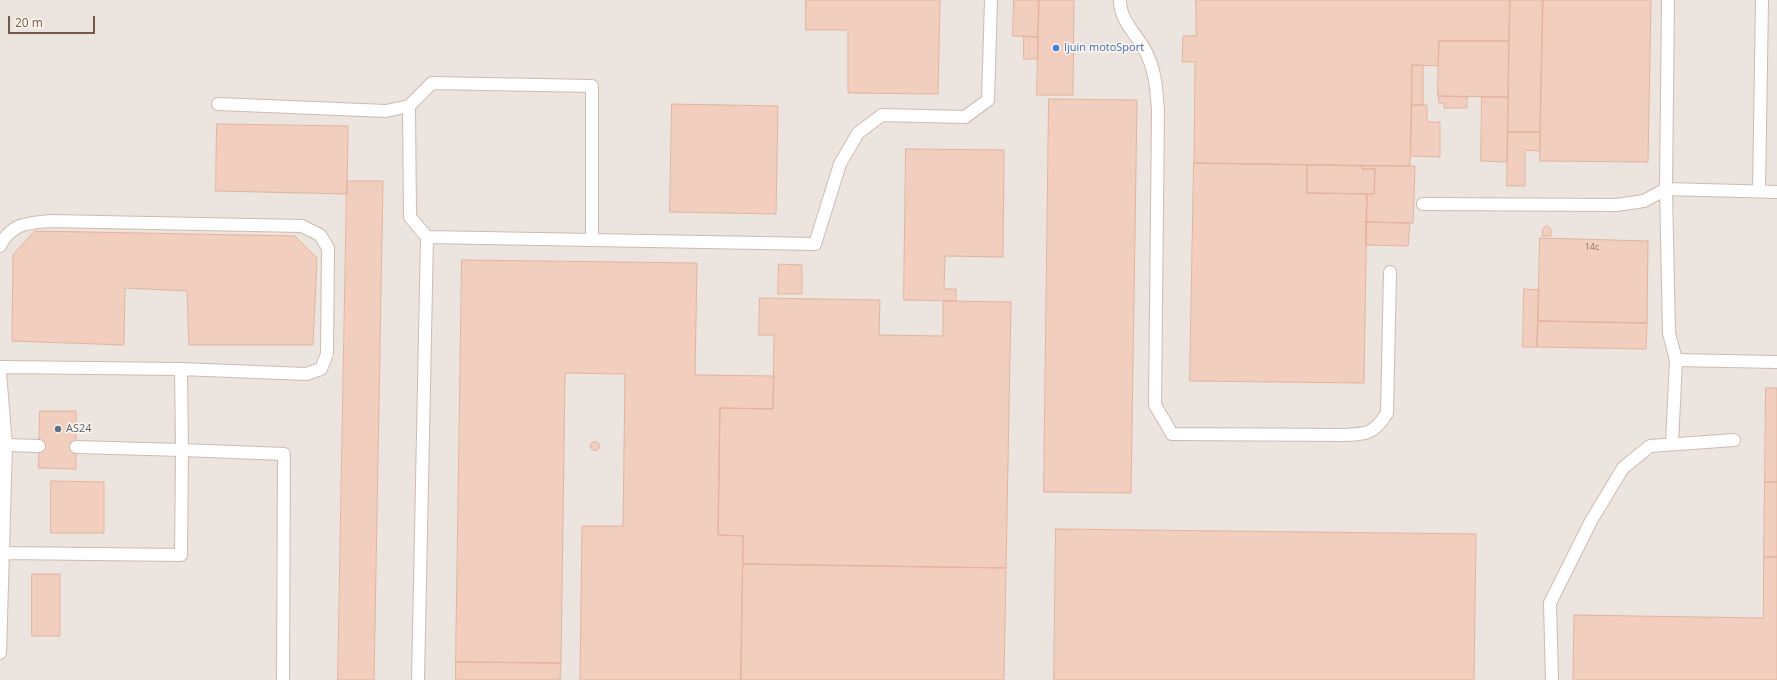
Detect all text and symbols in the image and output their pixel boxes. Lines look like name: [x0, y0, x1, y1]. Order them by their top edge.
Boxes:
scale bar: [10, 8, 97, 34]
text: 20 m: [15, 14, 43, 31]
place label: Ijuin motoSport: [1064, 41, 1144, 55]
marker: Ijuin motoSport: [1051, 43, 1061, 53]
house number: 14c: [1585, 242, 1599, 252]
place label: AS24: [66, 422, 92, 436]
marker: AS24: [53, 424, 63, 434]

